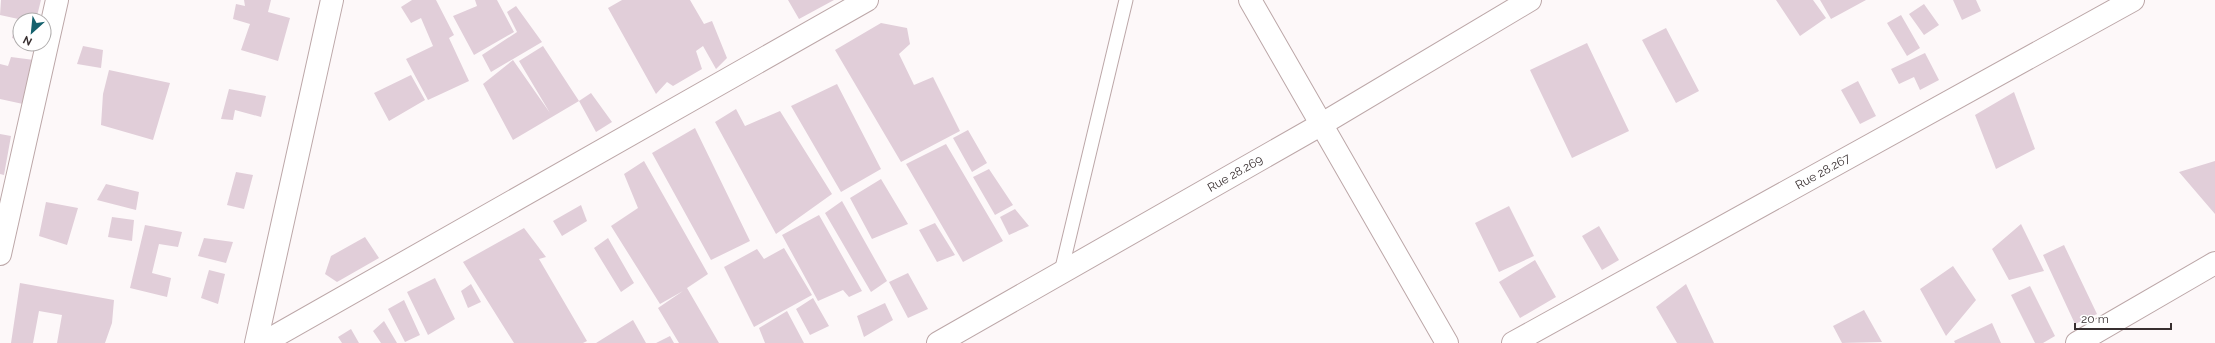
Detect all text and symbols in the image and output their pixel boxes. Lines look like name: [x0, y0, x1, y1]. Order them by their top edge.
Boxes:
north arrow: [12, 12, 52, 52]
text: N: [21, 33, 34, 48]
street label: Rue 28.267: [1793, 151, 1853, 192]
street label: Rue 28.269: [1205, 152, 1265, 195]
scale bar: [2075, 305, 2171, 331]
text: 20 m: [2081, 312, 2109, 326]

